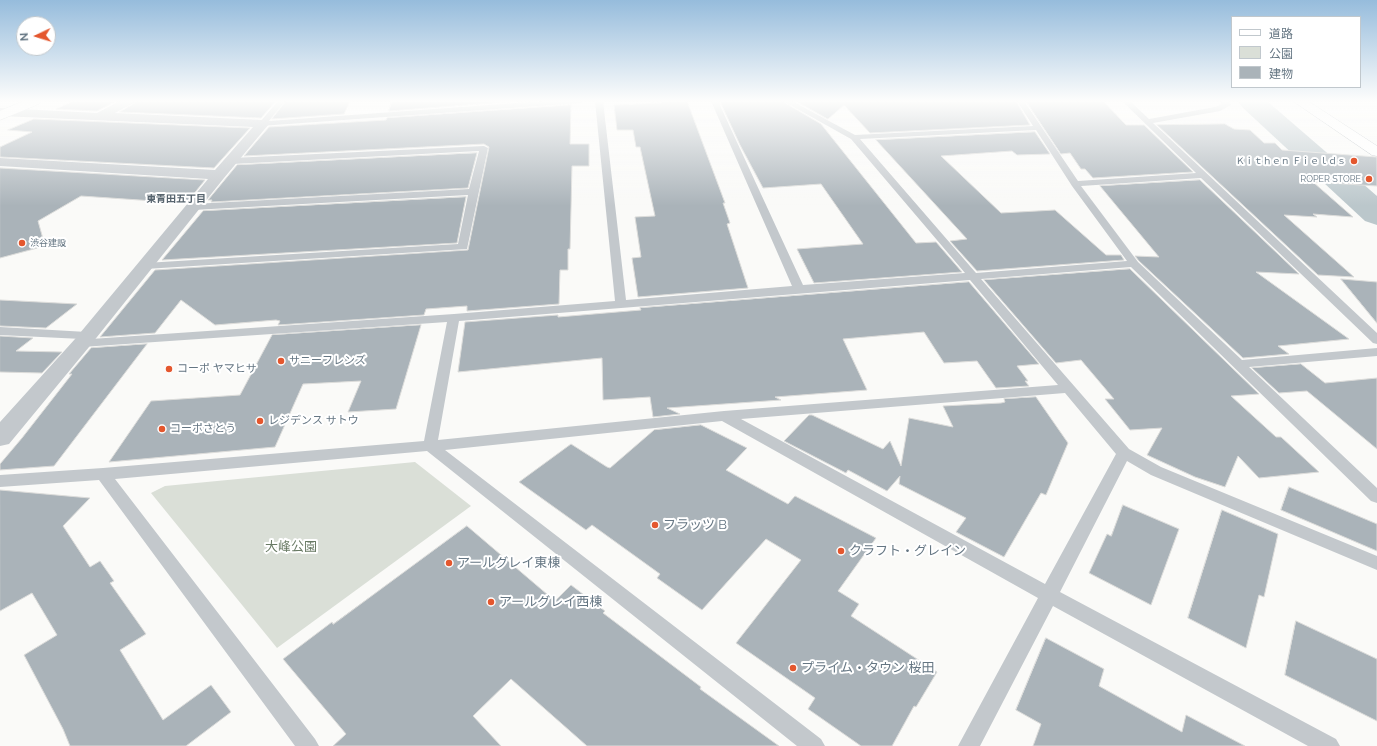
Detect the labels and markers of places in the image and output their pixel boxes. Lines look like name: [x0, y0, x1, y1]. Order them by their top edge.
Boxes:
place label: Ｋｉｔｈｅｎ Ｆｉｅｌｄｓ: [1236, 156, 1346, 166]
marker: Ｋｉｔｈｅｎ Ｆｉｅｌｄｓ: [1349, 156, 1359, 166]
place label: ROPER STORE: [1300, 174, 1361, 184]
marker: ROPER STORE: [1364, 174, 1374, 184]
marker: 渋谷建設: [17, 238, 27, 248]
place label: 渋谷建設: [30, 238, 66, 248]
place label: サニーフレンズ: [289, 354, 366, 368]
marker: サニーフレンズ: [276, 356, 286, 366]
place label: コーポ ヤマヒサ: [177, 362, 257, 376]
marker: コーポ ヤマヒサ: [164, 364, 174, 374]
place label: レジデンス サトウ: [268, 414, 359, 428]
marker: レジデンス サトウ: [255, 416, 265, 426]
place label: コーポさとう: [170, 422, 236, 436]
marker: コーポさとう: [157, 424, 167, 434]
place label: フラッツ B: [663, 517, 727, 533]
marker: フラッツ B: [650, 520, 660, 530]
place label: クラフト・グレイン: [849, 543, 966, 559]
marker: クラフト・グレイン: [836, 546, 846, 556]
place label: アールグレイ東棟: [457, 555, 560, 571]
marker: アールグレイ東棟: [444, 558, 454, 568]
place label: アールグレイ西棟: [499, 594, 602, 610]
marker: アールグレイ西棟: [486, 597, 496, 607]
place label: プライム・タウン 桜田: [801, 660, 934, 676]
marker: プライム・タウン 桜田: [788, 663, 798, 673]

